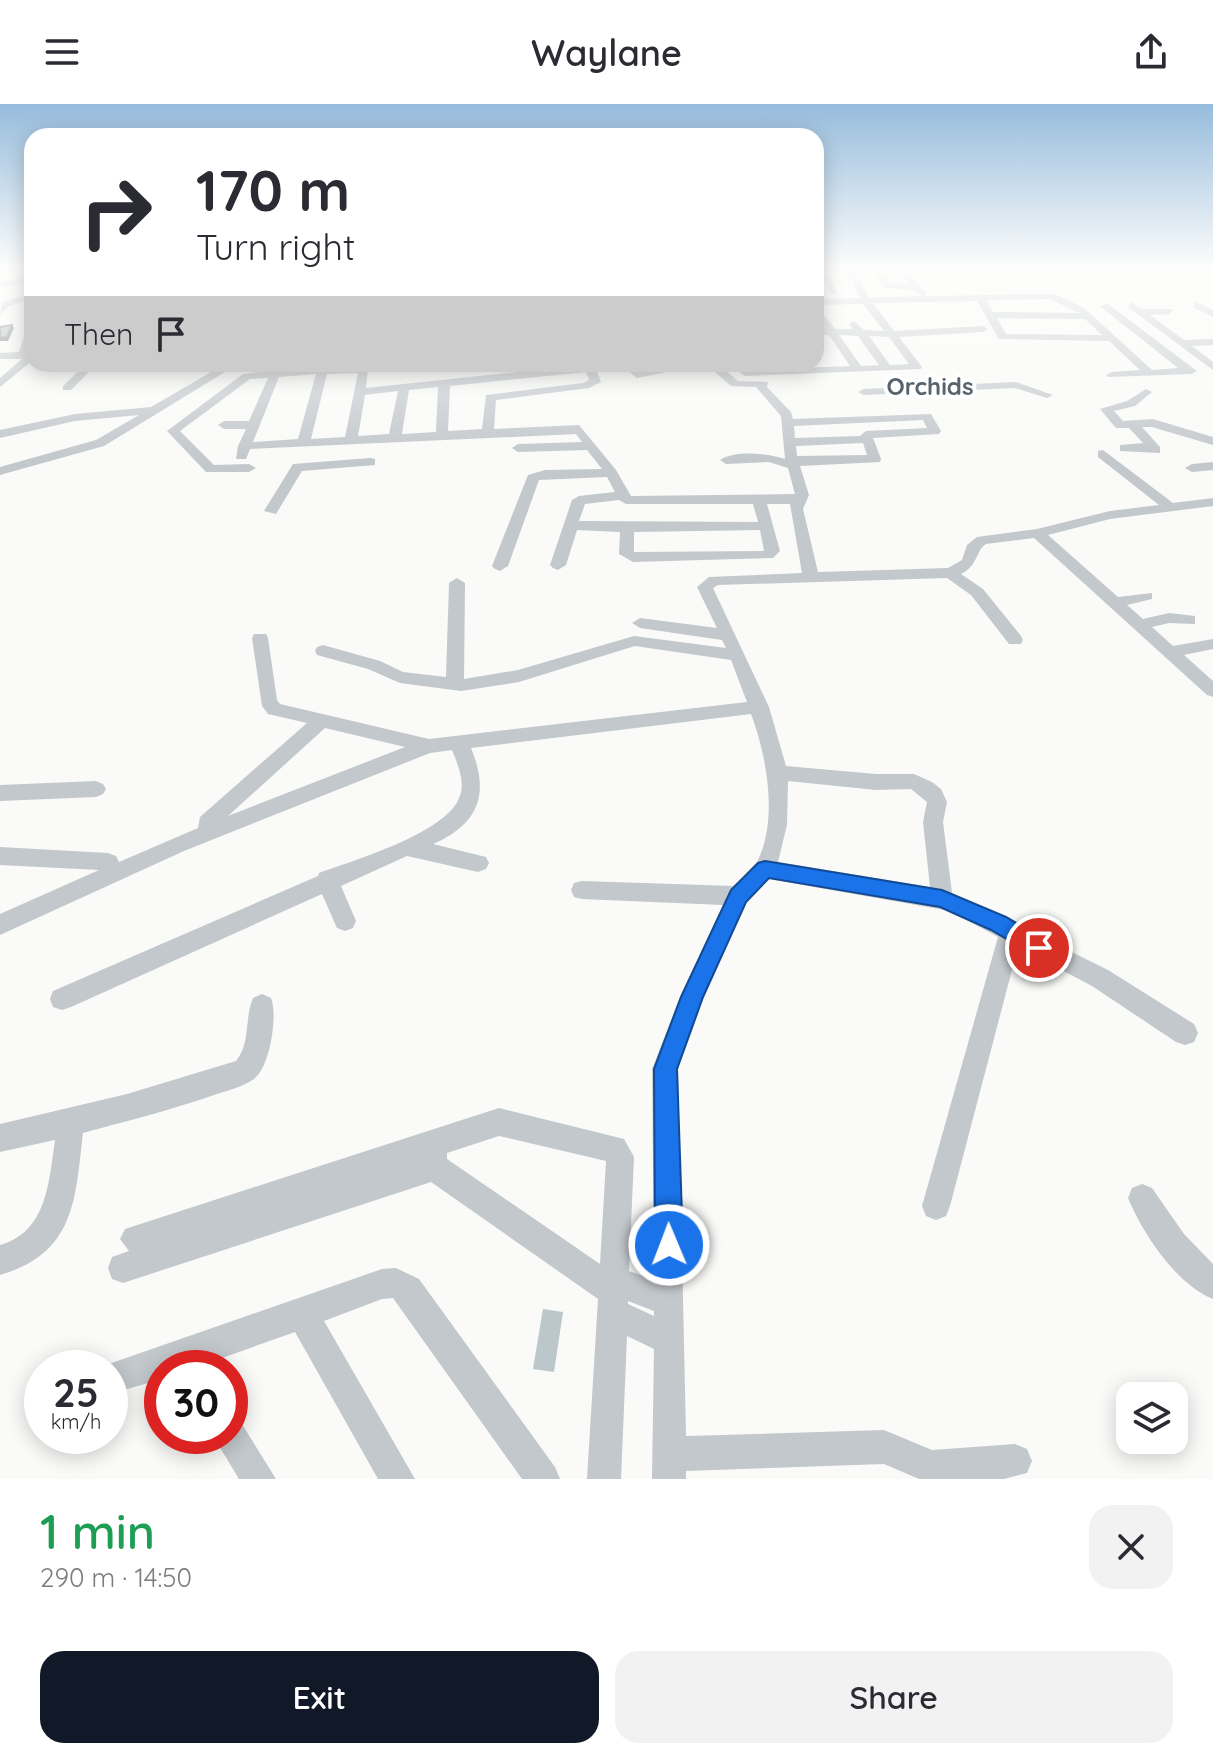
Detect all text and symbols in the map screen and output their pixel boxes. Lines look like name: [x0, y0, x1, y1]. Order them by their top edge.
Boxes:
icon: menu: [40, 30, 84, 74]
text: Waylane: [531, 30, 682, 75]
icon: share: [1129, 30, 1173, 74]
text: 170 m: [196, 155, 350, 225]
icon: right: [64, 160, 168, 264]
text: Turn right: [196, 224, 355, 269]
icon: arrive: [149, 312, 193, 356]
text: Then: [64, 315, 133, 353]
district label: Orchids: [887, 371, 973, 401]
pin: [1005, 914, 1073, 982]
icon: arrive: [1017, 926, 1061, 970]
position arrow: [627, 1203, 711, 1287]
speed limit sign: 30: [144, 1350, 248, 1454]
text: 25: [53, 1367, 99, 1417]
map controls: [1116, 1382, 1188, 1454]
button: layers: [1116, 1382, 1188, 1454]
text: km/h: [51, 1409, 101, 1434]
text: 1 min: [40, 1501, 155, 1561]
button: close: [1089, 1505, 1173, 1589]
text: 290 m · 14:50: [40, 1561, 192, 1594]
button: Exit: [40, 1651, 599, 1743]
button: Share: [615, 1651, 1173, 1743]

